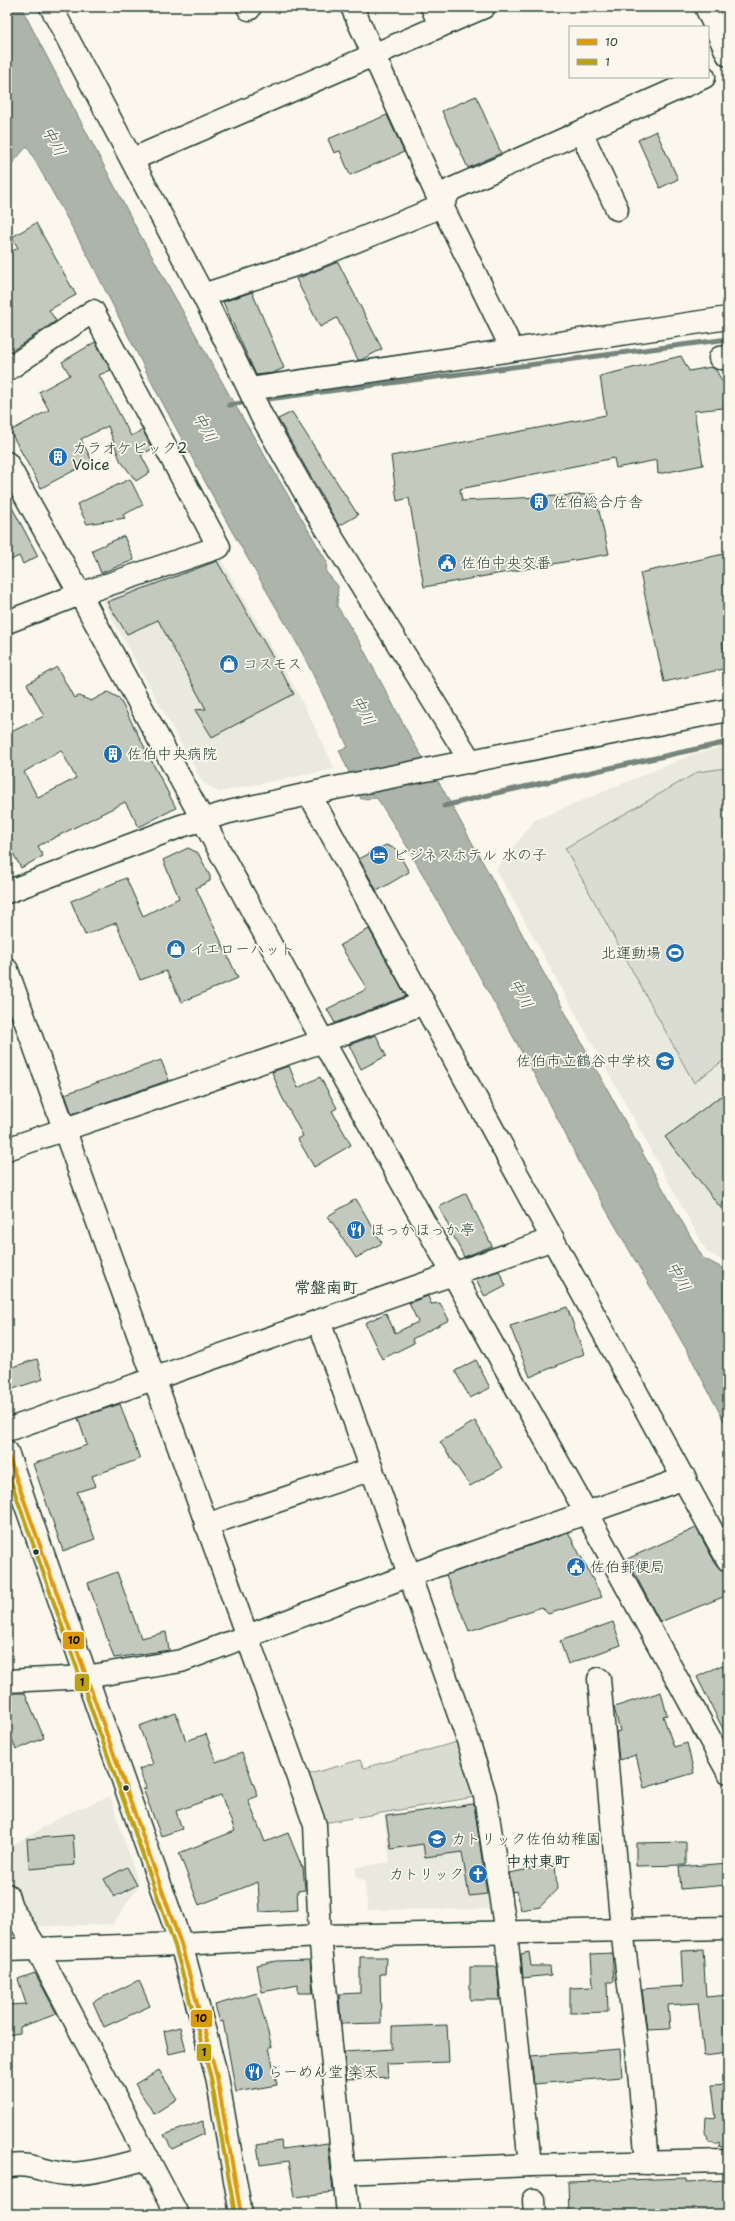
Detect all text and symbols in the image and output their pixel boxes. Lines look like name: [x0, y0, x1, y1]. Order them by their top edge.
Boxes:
legend: [569, 26, 709, 78]
text: 10: [605, 34, 618, 50]
text: 1: [605, 54, 610, 70]
water label: 中川: [37, 122, 71, 160]
water label: 中川: [188, 408, 222, 446]
place label: カラオケビック2 Voice: [72, 438, 188, 475]
building icon: カラオケビック2 Voice: [47, 446, 69, 468]
building icon: 佐伯総合庁舎: [528, 491, 550, 513]
place label: 佐伯総合庁舎: [553, 492, 643, 512]
public building icon: 佐伯中央交番: [436, 552, 458, 574]
place label: 佐伯中央交番: [461, 553, 551, 573]
shop icon: コスモス: [218, 653, 240, 675]
place label: コスモス: [243, 654, 302, 674]
water label: 中川: [346, 691, 380, 729]
building icon: 佐伯中央病院: [102, 743, 124, 765]
place label: 佐伯中央病院: [127, 744, 217, 764]
hotel icon: ビジネスホテル 水の子: [368, 844, 390, 866]
place label: ビジネスホテル 水の子: [393, 845, 547, 865]
shop icon: イエローハット: [165, 938, 187, 960]
place label: イエローハット: [190, 939, 295, 959]
sports icon: 北運動場: [664, 942, 686, 964]
place label: 北運動場: [601, 943, 661, 963]
water label: 中川: [504, 974, 538, 1012]
school or university icon: 佐伯市立鶴谷中学校: [654, 1050, 676, 1072]
place label: 佐伯市立鶴谷中学校: [516, 1051, 651, 1071]
restaurant icon: ほっかほっか亭: [345, 1219, 367, 1241]
place label: ほっかほっか亭: [370, 1220, 475, 1240]
water label: 中川: [662, 1257, 696, 1295]
district label: 常盤南町: [294, 1277, 358, 1298]
unlabelled marker: [31, 1547, 41, 1557]
public building icon: 佐伯郵便局: [565, 1556, 587, 1578]
place label: 佐伯郵便局: [590, 1557, 665, 1577]
line badge: 10: [62, 1631, 85, 1650]
text: 10: [68, 1633, 80, 1648]
line badge: 1: [74, 1673, 90, 1692]
text: 1: [79, 1675, 85, 1690]
unlabelled marker: [121, 1783, 131, 1793]
school or university icon: カトリック佐伯幼稚園: [426, 1828, 448, 1850]
place label: カトリック佐伯幼稚園: [451, 1829, 601, 1849]
district label: 中村東町: [506, 1851, 570, 1872]
church icon: カトリック: [467, 1863, 489, 1885]
place label: カトリック: [389, 1864, 464, 1884]
line badge: 10: [190, 2009, 213, 2028]
text: 10: [195, 2011, 207, 2026]
line badge: 1: [196, 2043, 212, 2062]
text: 1: [201, 2045, 207, 2060]
restaurant icon: らーめん堂 楽天: [243, 2061, 265, 2083]
place label: らーめん堂 楽天: [268, 2062, 378, 2082]

